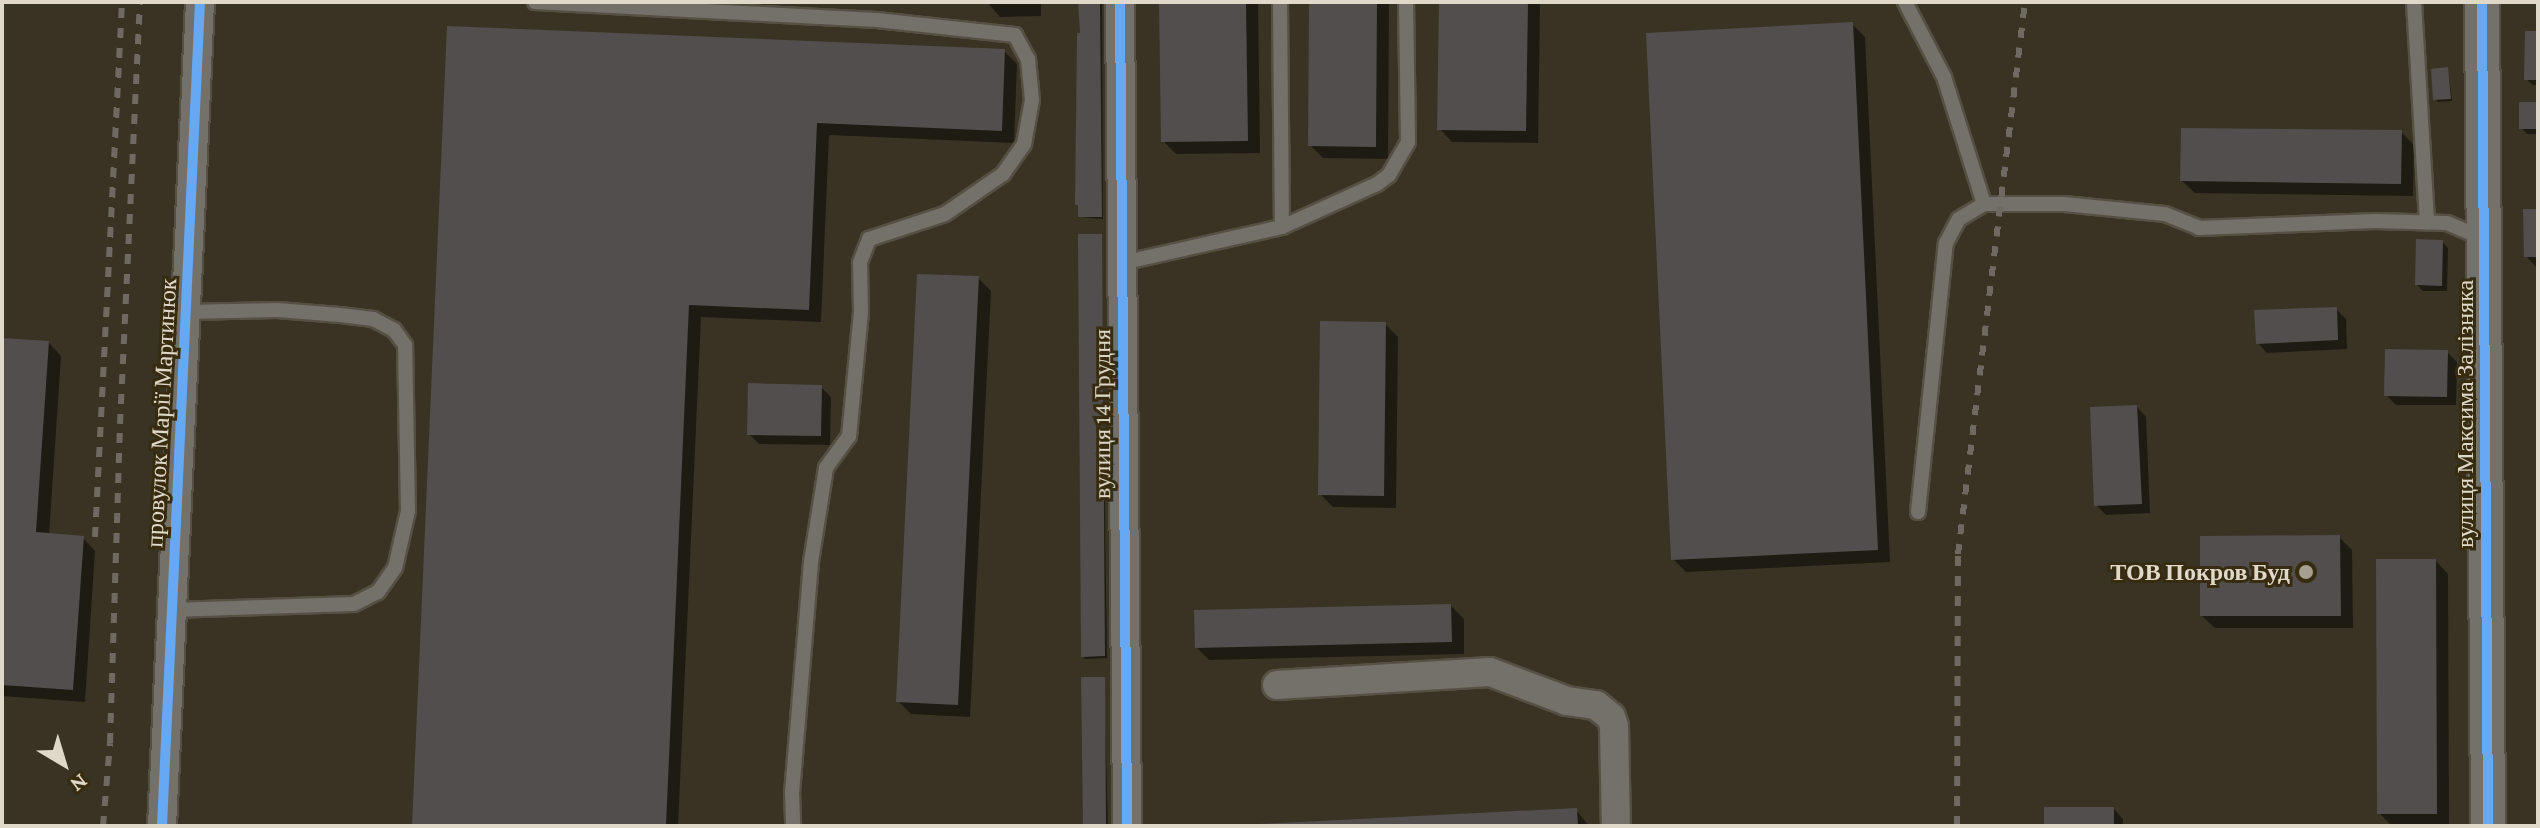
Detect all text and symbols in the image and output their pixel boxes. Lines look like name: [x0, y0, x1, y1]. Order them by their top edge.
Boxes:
street label: провулок Марії Мартинюк: [140, 278, 182, 548]
street label: вулиця Максима Залізняка: [2451, 280, 2479, 548]
street label: вулиця 14 Грудня: [1088, 329, 1116, 499]
place label: ТОВ Покров Буд: [2110, 558, 2290, 586]
marker: ТОВ Покров Буд: [2297, 563, 2315, 581]
north arrow: [24, 724, 104, 804]
text: N: [65, 769, 93, 798]

